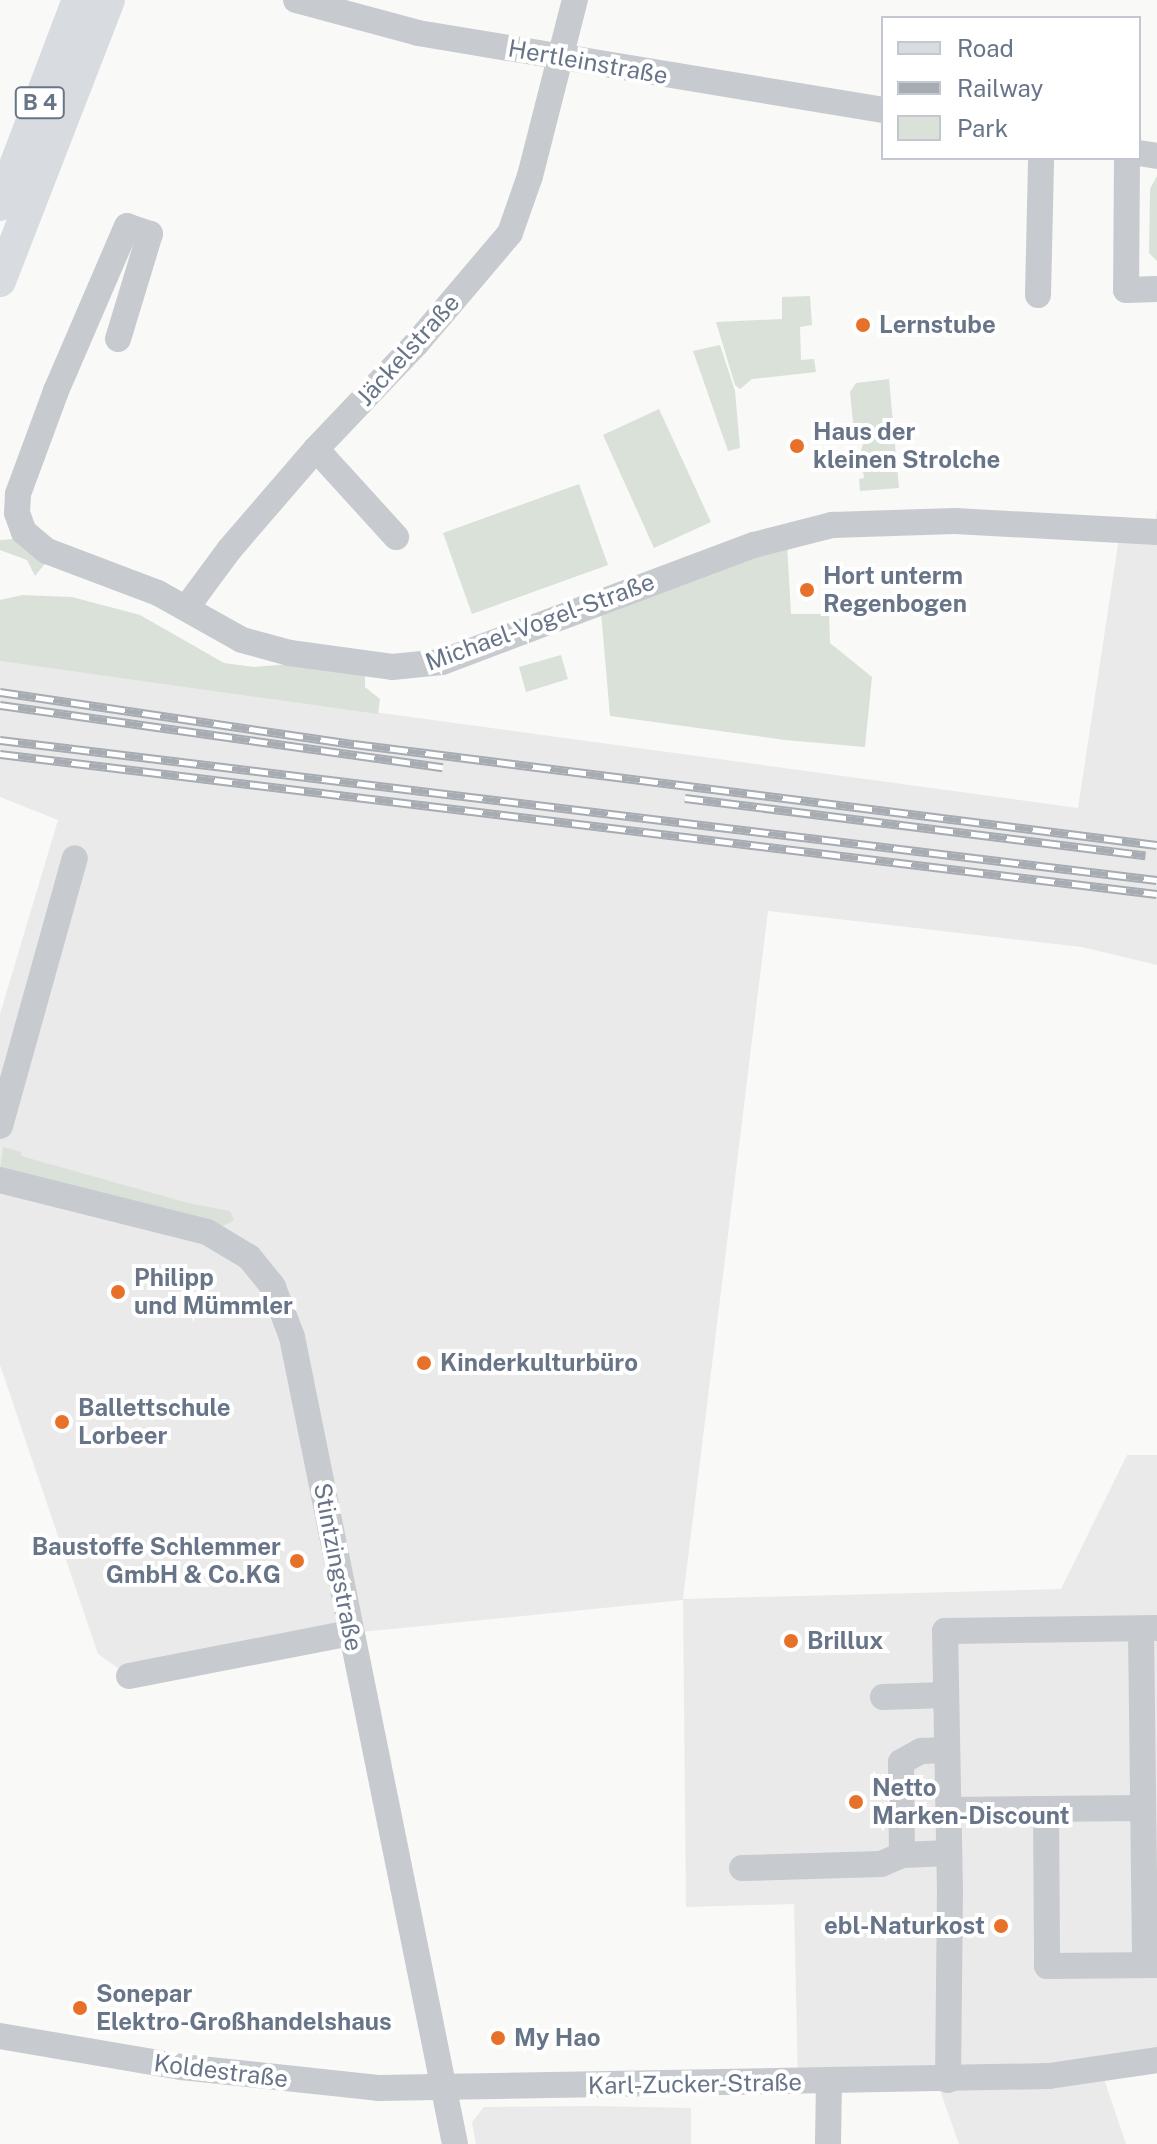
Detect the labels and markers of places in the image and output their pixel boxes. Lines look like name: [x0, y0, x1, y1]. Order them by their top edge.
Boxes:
place label: Lernstube: [879, 311, 996, 339]
marker: Lernstube: [854, 316, 872, 334]
place label: Haus der kleinen Strolche: [813, 418, 1000, 474]
marker: Haus der kleinen Strolche: [788, 437, 806, 455]
place label: Hort unterm Regenbogen: [823, 562, 967, 618]
marker: Hort unterm Regenbogen: [798, 581, 816, 599]
place label: Philipp und Mümmler: [134, 1264, 293, 1320]
marker: Philipp und Mümmler: [109, 1283, 127, 1301]
place label: Kinderkulturbüro: [440, 1349, 638, 1377]
marker: Kinderkulturbüro: [415, 1354, 433, 1372]
place label: Ballettschule Lorbeer: [78, 1394, 231, 1450]
marker: Ballettschule Lorbeer: [53, 1413, 71, 1431]
place label: Baustoffe Schlemmer GmbH & Co.KG: [32, 1533, 281, 1589]
marker: Baustoffe Schlemmer GmbH & Co.KG: [288, 1552, 306, 1570]
place label: Brillux: [807, 1627, 883, 1655]
marker: Brillux: [782, 1632, 800, 1650]
place label: Netto Marken-Discount: [872, 1774, 1070, 1830]
marker: Netto Marken-Discount: [847, 1793, 865, 1811]
place label: ebl-Naturkost: [824, 1912, 985, 1940]
marker: ebl-Naturkost: [992, 1917, 1010, 1935]
place label: Sonepar Elektro-Großhandelshaus: [96, 1980, 392, 2036]
marker: Sonepar Elektro-Großhandelshaus: [71, 1999, 89, 2017]
place label: My Hao: [514, 2024, 601, 2052]
marker: My Hao: [489, 2029, 507, 2047]

